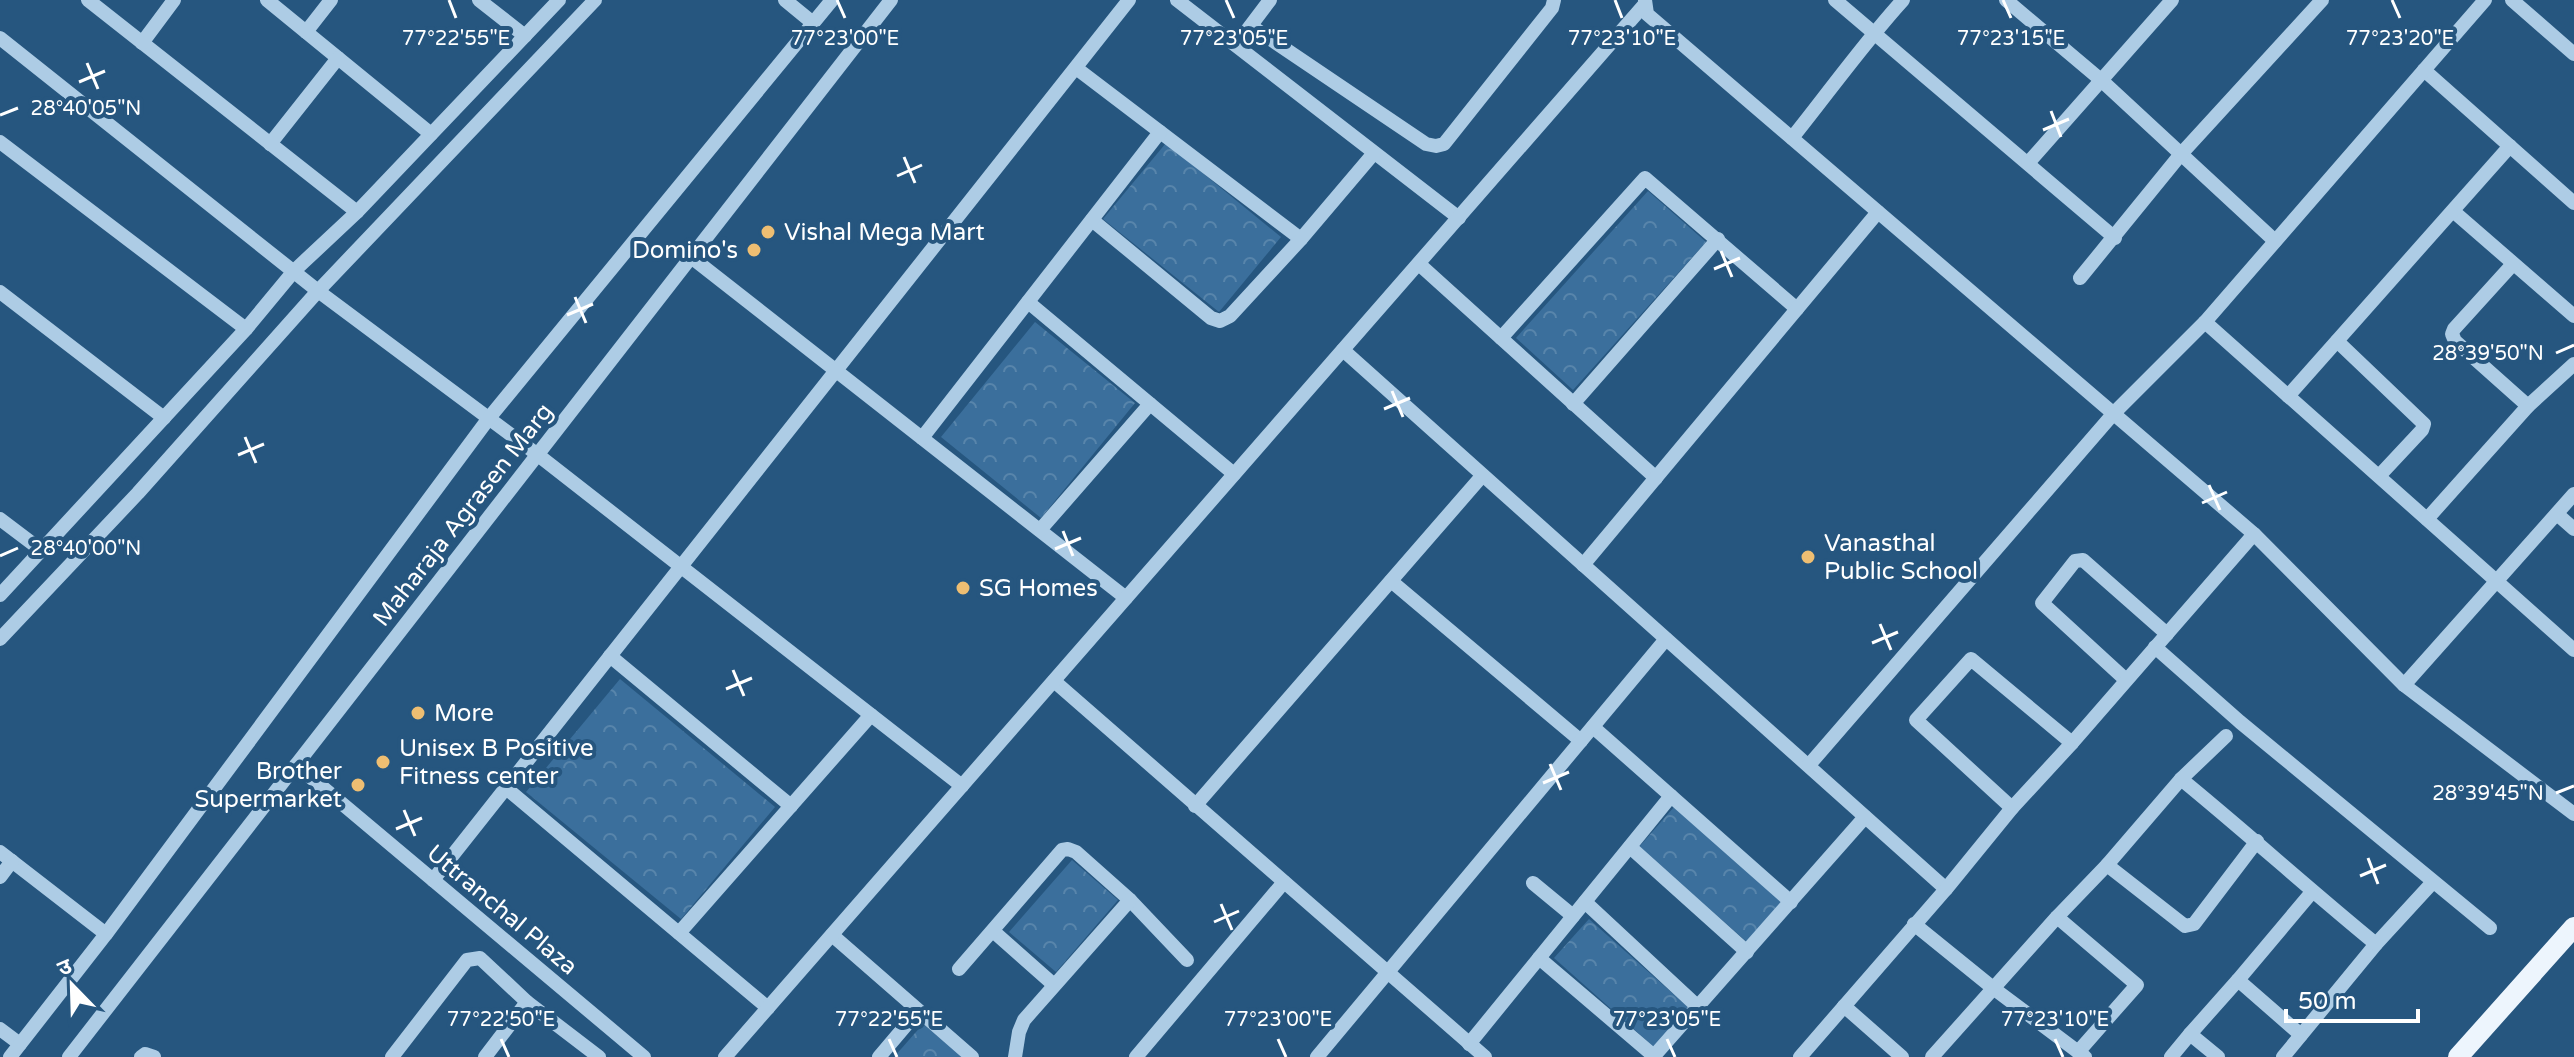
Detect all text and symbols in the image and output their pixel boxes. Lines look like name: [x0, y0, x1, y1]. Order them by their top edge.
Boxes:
text: 77°22'55"E: [402, 27, 510, 51]
text: 77°23'00"E: [791, 27, 899, 51]
text: 77°23'05"E: [1180, 27, 1288, 51]
text: 77°23'10"E: [1568, 27, 1676, 51]
text: 77°23'15"E: [1957, 27, 2065, 51]
text: 77°23'20"E: [2346, 27, 2454, 51]
text: 28°40'05"N: [31, 97, 141, 121]
place label: Vishal Mega Mart: [784, 218, 985, 247]
marker: Vishal Mega Mart: [759, 223, 777, 241]
place label: Domino's: [632, 236, 738, 265]
marker: Domino's: [745, 241, 763, 259]
text: 28°39'50"N: [2432, 342, 2544, 366]
street label: Maharaja Agrasen Marg: [367, 398, 559, 632]
place label: Vanasthal Public School: [1824, 529, 1978, 586]
text: 28°40'00"N: [31, 537, 141, 561]
marker: Vanasthal Public School: [1799, 548, 1817, 566]
place label: SG Homes: [979, 574, 1098, 603]
marker: SG Homes: [954, 579, 972, 597]
place label: More: [434, 699, 494, 728]
marker: More: [409, 704, 427, 722]
place label: Unisex B Positive Fitness center: [399, 734, 594, 791]
marker: Unisex B Positive Fitness center: [374, 753, 392, 771]
place label: Brother Supermarket: [195, 757, 343, 814]
marker: Brother Supermarket: [349, 776, 367, 794]
text: 28°39'45"N: [2432, 782, 2544, 806]
street label: Uttranchal Plaza: [421, 839, 583, 981]
north arrow: [32, 945, 112, 1025]
text: उ: [54, 953, 77, 982]
scale bar: [2286, 973, 2418, 1023]
text: 50 m: [2298, 987, 2356, 1016]
text: 77°22'50"E: [447, 1008, 555, 1032]
text: 77°22'55"E: [835, 1008, 943, 1032]
text: 77°23'00"E: [1224, 1008, 1332, 1032]
text: 77°23'05"E: [1613, 1008, 1721, 1032]
text: 77°23'10"E: [2001, 1008, 2109, 1032]

